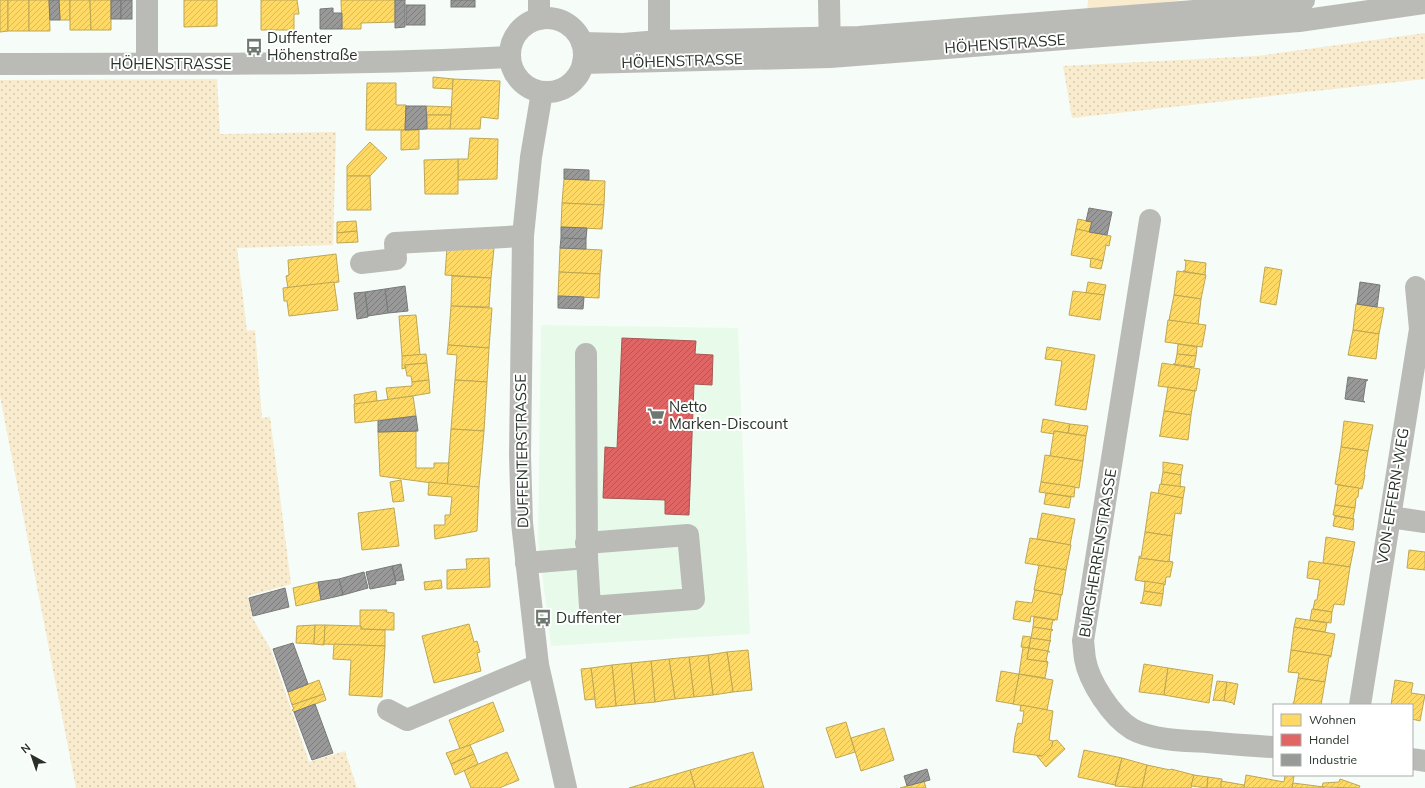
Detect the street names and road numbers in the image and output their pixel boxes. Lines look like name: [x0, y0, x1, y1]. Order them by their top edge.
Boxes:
street label: HÖHENSTRASSE: [944, 30, 1066, 57]
street label: HÖHENSTRASSE: [621, 49, 743, 72]
street label: HÖHENSTRASSE: [110, 54, 232, 73]
street label: DUFFENTERSTRASSE: [511, 374, 532, 528]
street label: VON-EFFERN-WEG: [1372, 426, 1413, 565]
street label: BURGHERRENSTRASSE: [1075, 467, 1120, 639]

